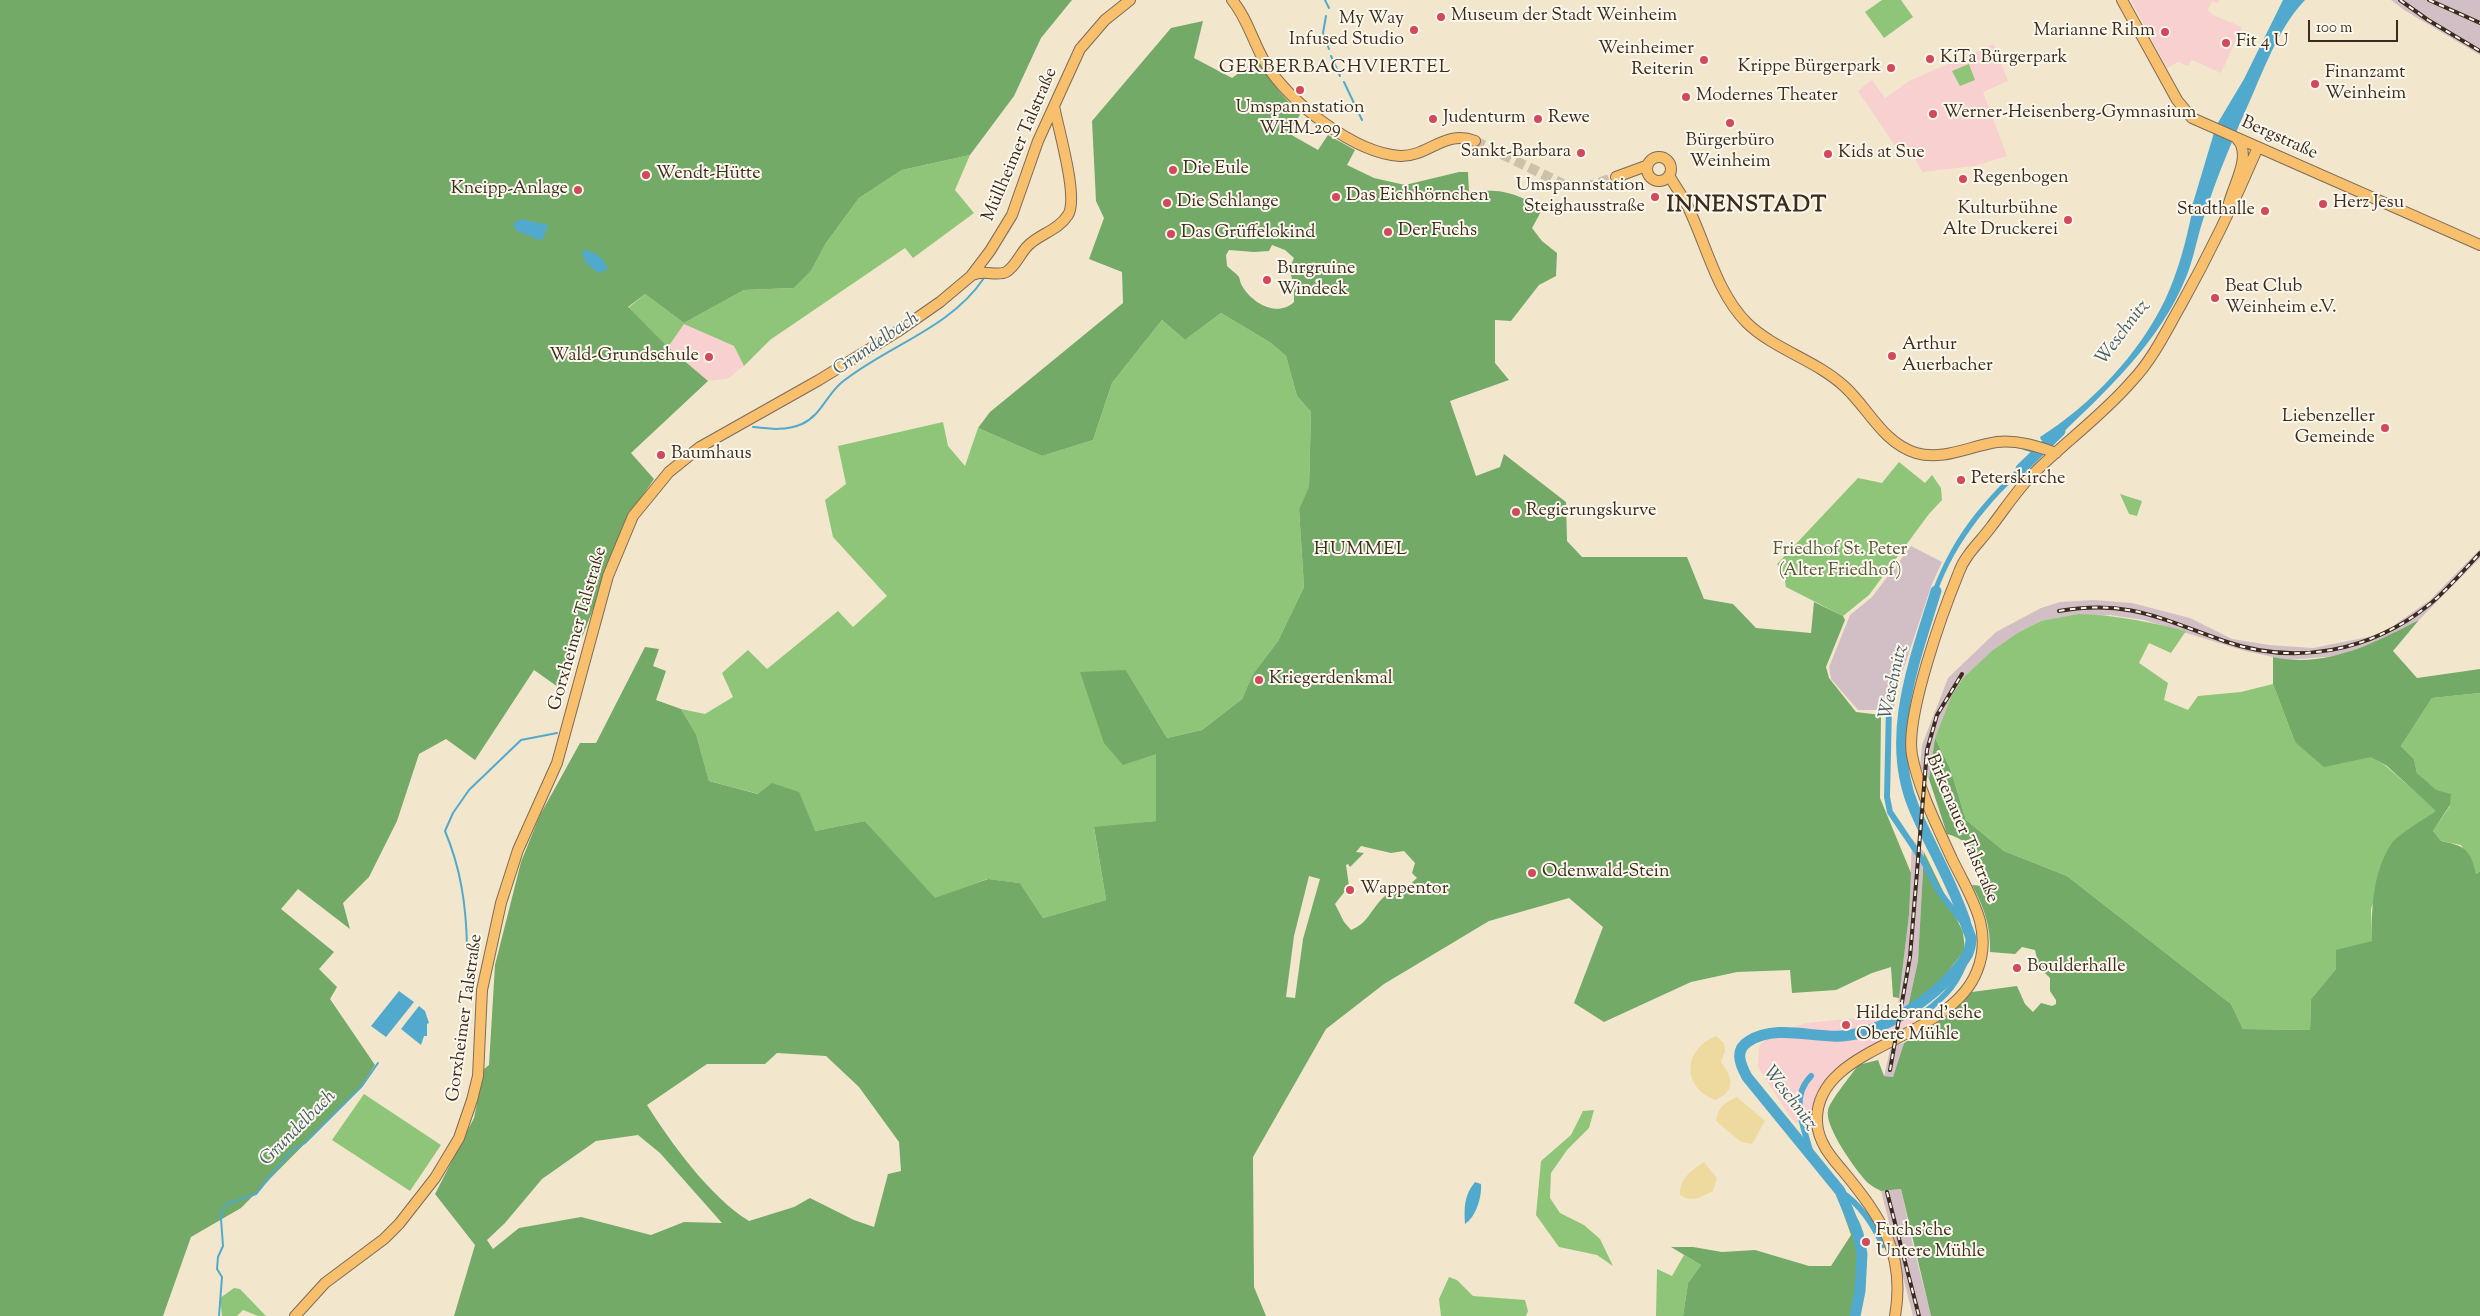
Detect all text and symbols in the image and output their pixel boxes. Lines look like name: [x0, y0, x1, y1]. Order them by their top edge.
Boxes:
place label: Museum der Stadt Weinheim: [1451, 6, 1677, 28]
place label: My Way Infused Studio: [1289, 9, 1404, 52]
scale bar: [2310, 10, 2400, 42]
marker: Museum der Stadt Weinheim: [1435, 11, 1447, 23]
text: 100 m: [2316, 18, 2352, 39]
place label: Marianne Rihm: [2033, 21, 2155, 43]
marker: My Way Infused Studio: [1408, 24, 1420, 36]
marker: Marianne Rihm: [2159, 26, 2171, 38]
place label: Fit 4 U: [2236, 32, 2288, 54]
marker: Fit 4 U: [2220, 37, 2232, 49]
place label: Weinheimer Reiterin: [1598, 39, 1694, 82]
place label: KiTa Bürgerpark: [1940, 48, 2067, 70]
marker: KiTa Bürgerpark: [1924, 53, 1936, 65]
marker: Weinheimer Reiterin: [1698, 54, 1710, 66]
place label: Krippe Bürgerpark: [1738, 57, 1881, 79]
district label: GERBERBACHVIERTEL: [1217, 58, 1453, 80]
marker: Krippe Bürgerpark: [1885, 62, 1897, 74]
place label: Finanzamt Weinheim: [2325, 63, 2406, 106]
street label: Müllheimer Talstraße: [979, 65, 1063, 225]
marker: Finanzamt Weinheim: [2309, 78, 2321, 90]
marker: Umspannstation WHM_209: [1294, 84, 1306, 96]
place label: Modernes Theater: [1696, 86, 1838, 108]
marker: Modernes Theater: [1680, 91, 1692, 103]
place label: Umspannstation WHM_209: [1235, 98, 1365, 140]
place label: Werner-Heisenberg-Gymnasium: [1943, 103, 2196, 125]
place label: Judenturm: [1443, 108, 1526, 130]
place label: Rewe: [1548, 108, 1590, 130]
marker: Werner-Heisenberg-Gymnasium: [1927, 108, 1939, 120]
marker: Judenturm: [1427, 113, 1439, 125]
marker: Rewe: [1532, 113, 1544, 125]
street label: Bergstraße: [2237, 113, 2321, 165]
marker: Bürgerbüro Weinheim: [1724, 117, 1736, 129]
place label: Bürgerbüro Weinheim: [1686, 131, 1774, 173]
place label: Sankt-Barbara: [1461, 142, 1571, 164]
place label: Kids at Sue: [1838, 143, 1925, 165]
marker: Sankt-Barbara: [1575, 147, 1587, 159]
marker: Kids at Sue: [1822, 148, 1834, 160]
place label: Die Eule: [1183, 159, 1249, 181]
place label: Wendt-Hütte: [656, 164, 761, 186]
marker: Die Eule: [1167, 164, 1179, 176]
place label: Regenbogen: [1973, 168, 2069, 190]
marker: Wendt-Hütte: [640, 169, 652, 181]
marker: Regenbogen: [1957, 173, 1969, 185]
place label: Umspannstation Steighausstraße: [1516, 176, 1645, 218]
place label: Kneipp-Anlage: [451, 179, 568, 201]
marker: Kneipp-Anlage: [572, 184, 584, 196]
place label: Das Eichhörnchen: [1346, 186, 1489, 208]
marker: Das Eichhörnchen: [1330, 191, 1342, 203]
marker: Umspannstation Steighausstraße: [1649, 191, 1661, 203]
place label: Die Schlange: [1177, 192, 1279, 214]
place label: Herz Jesu: [2333, 193, 2404, 215]
district label: INNENSTADT: [1665, 194, 1829, 220]
marker: Die Schlange: [1161, 197, 1173, 209]
marker: Herz Jesu: [2317, 198, 2329, 210]
place label: Kulturbühne Alte Druckerei: [1943, 199, 2058, 242]
place label: Stadthalle: [2177, 200, 2255, 222]
marker: Stadthalle: [2259, 205, 2271, 217]
marker: Kulturbühne Alte Druckerei: [2062, 214, 2074, 226]
place label: Der Fuchs: [1398, 221, 1477, 243]
place label: Das Grüffelokind: [1181, 223, 1315, 245]
marker: Der Fuchs: [1382, 226, 1394, 238]
marker: Das Grüffelokind: [1165, 228, 1177, 240]
place label: Burgruine Windeck: [1277, 259, 1355, 302]
marker: Burgruine Windeck: [1261, 274, 1273, 286]
place label: Beat Club Weinheim e.V.: [2225, 277, 2337, 320]
marker: Beat Club Weinheim e.V.: [2209, 292, 2221, 304]
water label: Weschnitz: [2092, 296, 2156, 370]
water label: Grundelbach: [830, 308, 924, 382]
place label: Arthur Auerbacher: [1902, 335, 1993, 378]
place label: Wald-Grundschule: [549, 346, 699, 368]
marker: Arthur Auerbacher: [1886, 350, 1898, 362]
marker: Wald-Grundschule: [703, 351, 715, 363]
place label: Liebenzeller Gemeinde: [2282, 407, 2375, 449]
marker: Liebenzeller Gemeinde: [2379, 422, 2391, 434]
place label: Baumhaus: [671, 444, 752, 466]
marker: Baumhaus: [655, 449, 667, 461]
place label: Peterskirche: [1971, 469, 2065, 491]
marker: Peterskirche: [1955, 474, 1967, 486]
place label: Regierungskurve: [1526, 501, 1656, 523]
marker: Regierungskurve: [1510, 506, 1522, 518]
district label: HUMMEL: [1313, 540, 1409, 562]
park label: Friedhof St. Peter (Alter Friedhof): [1773, 540, 1907, 582]
street label: Gorxheimer Talstraße: [545, 545, 613, 713]
water label: Weschnitz: [1876, 643, 1914, 721]
place label: Kriegerdenkmal: [1269, 669, 1393, 691]
marker: Kriegerdenkmal: [1253, 674, 1265, 686]
street label: Birkenauer Talstraße: [1920, 751, 2002, 907]
place label: Odenwald-Stein: [1542, 862, 1670, 884]
marker: Odenwald-Stein: [1526, 867, 1538, 879]
place label: Wappentor: [1360, 879, 1448, 901]
marker: Wappentor: [1344, 884, 1356, 896]
street label: Gorxheimer Talstraße: [444, 933, 488, 1103]
place label: Boulderhalle: [2027, 957, 2126, 979]
marker: Boulderhalle: [2011, 962, 2023, 974]
place label: Hildebrand’sche Obere Mühle: [1856, 1004, 1982, 1046]
marker: Hildebrand’sche Obere Mühle: [1840, 1019, 1852, 1031]
water label: Weschnitz: [1757, 1062, 1821, 1136]
water label: Grundelbach: [256, 1086, 342, 1172]
place label: Fuchs'che Untere Mühle: [1876, 1221, 1985, 1264]
marker: Fuchs'che Untere Mühle: [1860, 1236, 1872, 1248]

